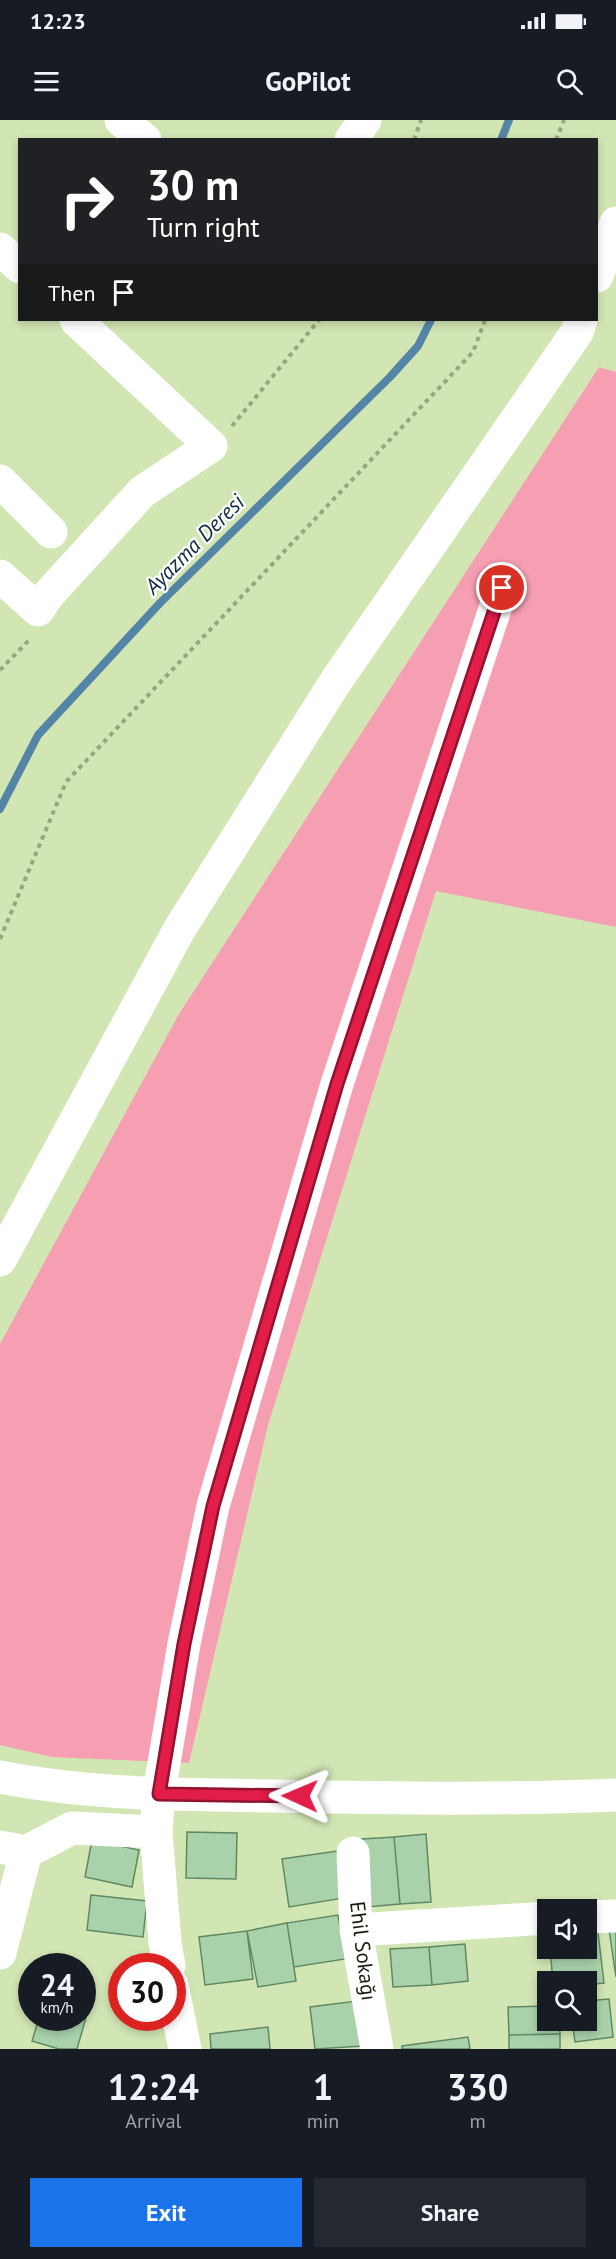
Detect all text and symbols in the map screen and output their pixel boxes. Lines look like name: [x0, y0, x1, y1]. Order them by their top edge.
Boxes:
text: 12:23: [30, 7, 86, 35]
text: GoPilot: [265, 64, 351, 98]
icon: menu: [30, 65, 63, 98]
icon: search: [553, 65, 586, 98]
text: 30 m: [147, 157, 239, 212]
icon: right: [48, 162, 126, 240]
text: Turn right: [147, 210, 260, 244]
icon: arrive: [107, 276, 140, 309]
text: Then: [48, 279, 95, 307]
water label: Ayazma Deresi: [137, 487, 251, 601]
pin: [476, 562, 527, 613]
icon: arrive: [485, 571, 518, 604]
position arrow: [268, 1764, 332, 1828]
map controls: [537, 1899, 597, 2031]
button: sound: [537, 1899, 597, 1959]
street label: Ehil Sokağı: [344, 1900, 383, 2002]
speed limit sign: 30: [108, 1953, 186, 2031]
text: 24: [40, 1965, 74, 2004]
button: search: [537, 1971, 597, 2031]
text: km/h: [41, 1998, 73, 2017]
text: 12:24: [108, 2063, 199, 2110]
text: 1: [313, 2063, 333, 2110]
text: 330: [447, 2063, 508, 2110]
text: Arrival: [125, 2108, 181, 2134]
text: min: [307, 2108, 339, 2134]
text: m: [470, 2108, 486, 2134]
button: Exit: [30, 2178, 302, 2247]
button: Share: [314, 2178, 586, 2247]

